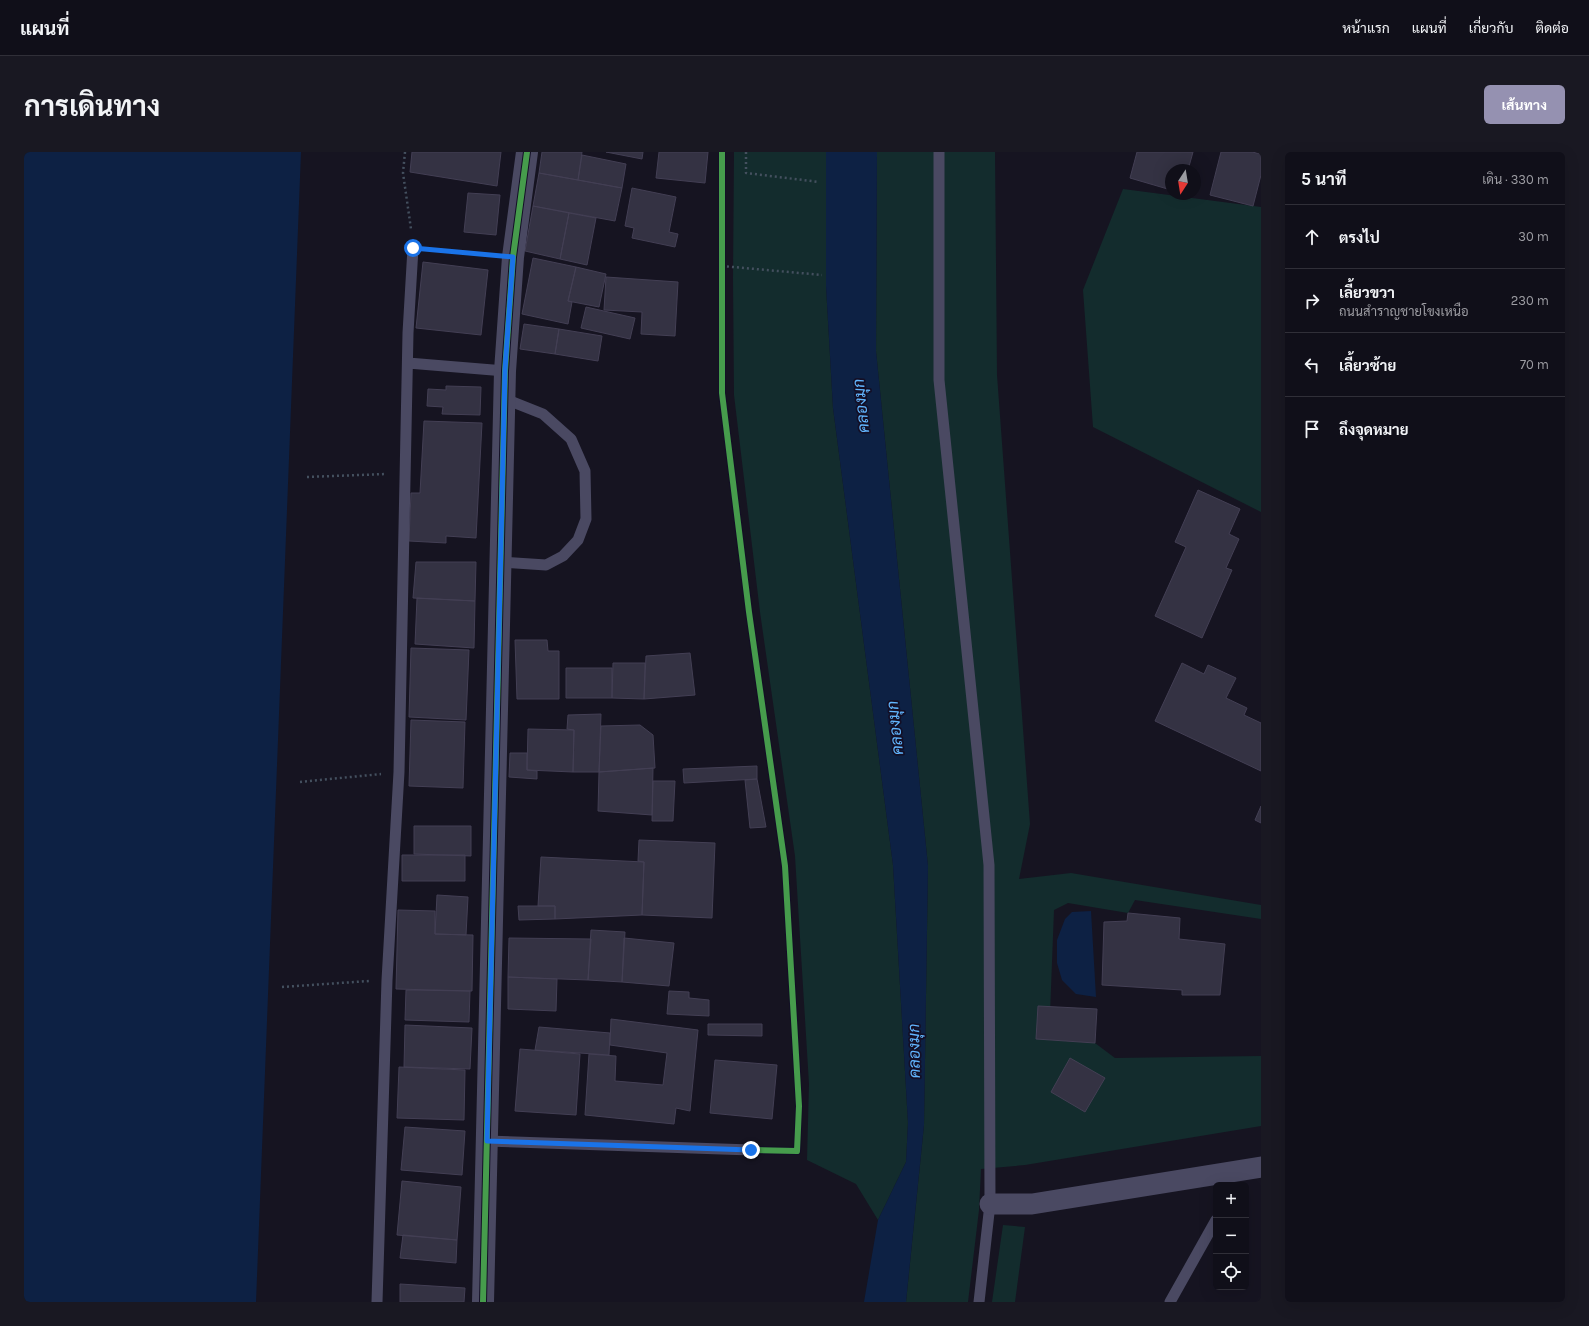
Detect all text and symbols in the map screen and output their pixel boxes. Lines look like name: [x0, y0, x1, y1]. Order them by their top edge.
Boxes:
text: แผนที่: [20, 18, 69, 40]
text: หน้าแรก: [1342, 20, 1390, 37]
text: แผนที่: [1412, 20, 1447, 37]
text: เกี่ยวกับ: [1469, 20, 1513, 37]
text: ติดต่อ: [1535, 20, 1569, 37]
button: เส้นทาง: [1484, 85, 1565, 124]
text: การเดินทาง: [24, 90, 160, 123]
north arrow: [1165, 164, 1201, 200]
text: 5 นาที: [1301, 169, 1346, 189]
text: เดิน · 330 m: [1482, 172, 1549, 187]
icon: ahead: [1301, 226, 1323, 248]
text: ตรงไป: [1339, 229, 1380, 247]
text: 30 m: [1518, 229, 1549, 244]
route start: [404, 239, 422, 257]
text: เลี้ยวขวา: [1339, 284, 1395, 302]
icon: right: [1301, 290, 1323, 312]
text: 230 m: [1511, 293, 1549, 308]
text: ถนนสำราญชายโขงเหนือ: [1339, 304, 1469, 319]
icon: left: [1301, 354, 1323, 376]
text: เลี้ยวซ้าย: [1339, 357, 1396, 375]
text: 70 m: [1520, 357, 1549, 372]
water label: คลองมุก: [849, 378, 875, 434]
icon: arrive: [1301, 418, 1323, 440]
text: ถึงจุดหมาย: [1339, 421, 1409, 439]
water label: คลองมุก: [883, 700, 909, 756]
water label: คลองมุก: [904, 1023, 926, 1078]
route end: [742, 1141, 760, 1159]
map controls: [1213, 1182, 1249, 1290]
button: +: [1213, 1182, 1249, 1218]
button: −: [1213, 1218, 1249, 1254]
button: locate: [1213, 1254, 1249, 1290]

